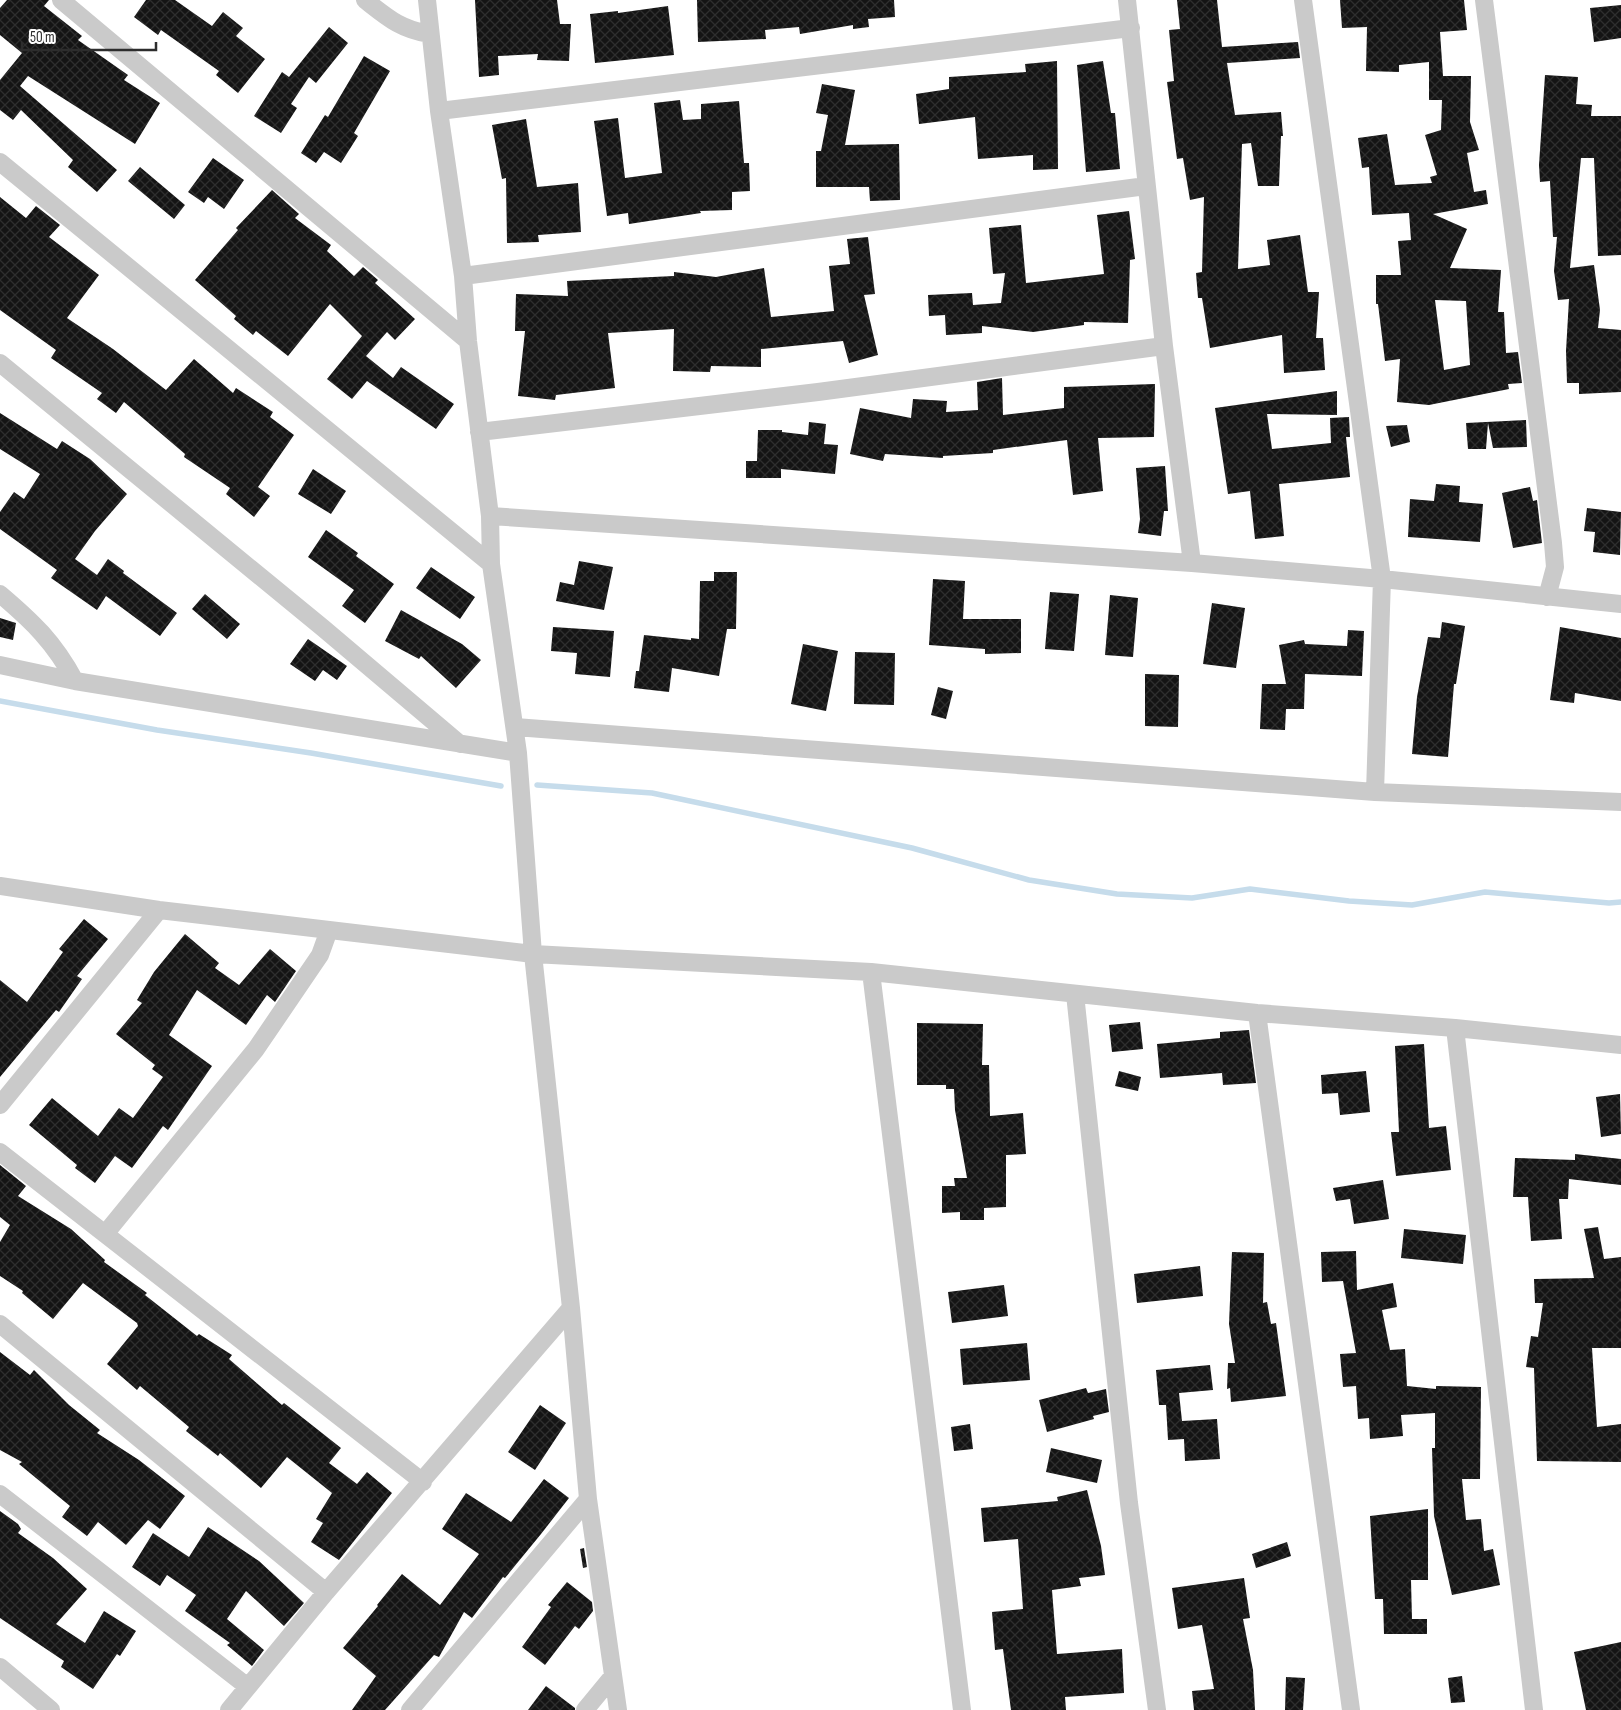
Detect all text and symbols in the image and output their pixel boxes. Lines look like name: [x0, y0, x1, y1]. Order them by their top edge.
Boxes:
scale bar: [22, 20, 156, 52]
text: 50 m: [30, 28, 55, 47]

